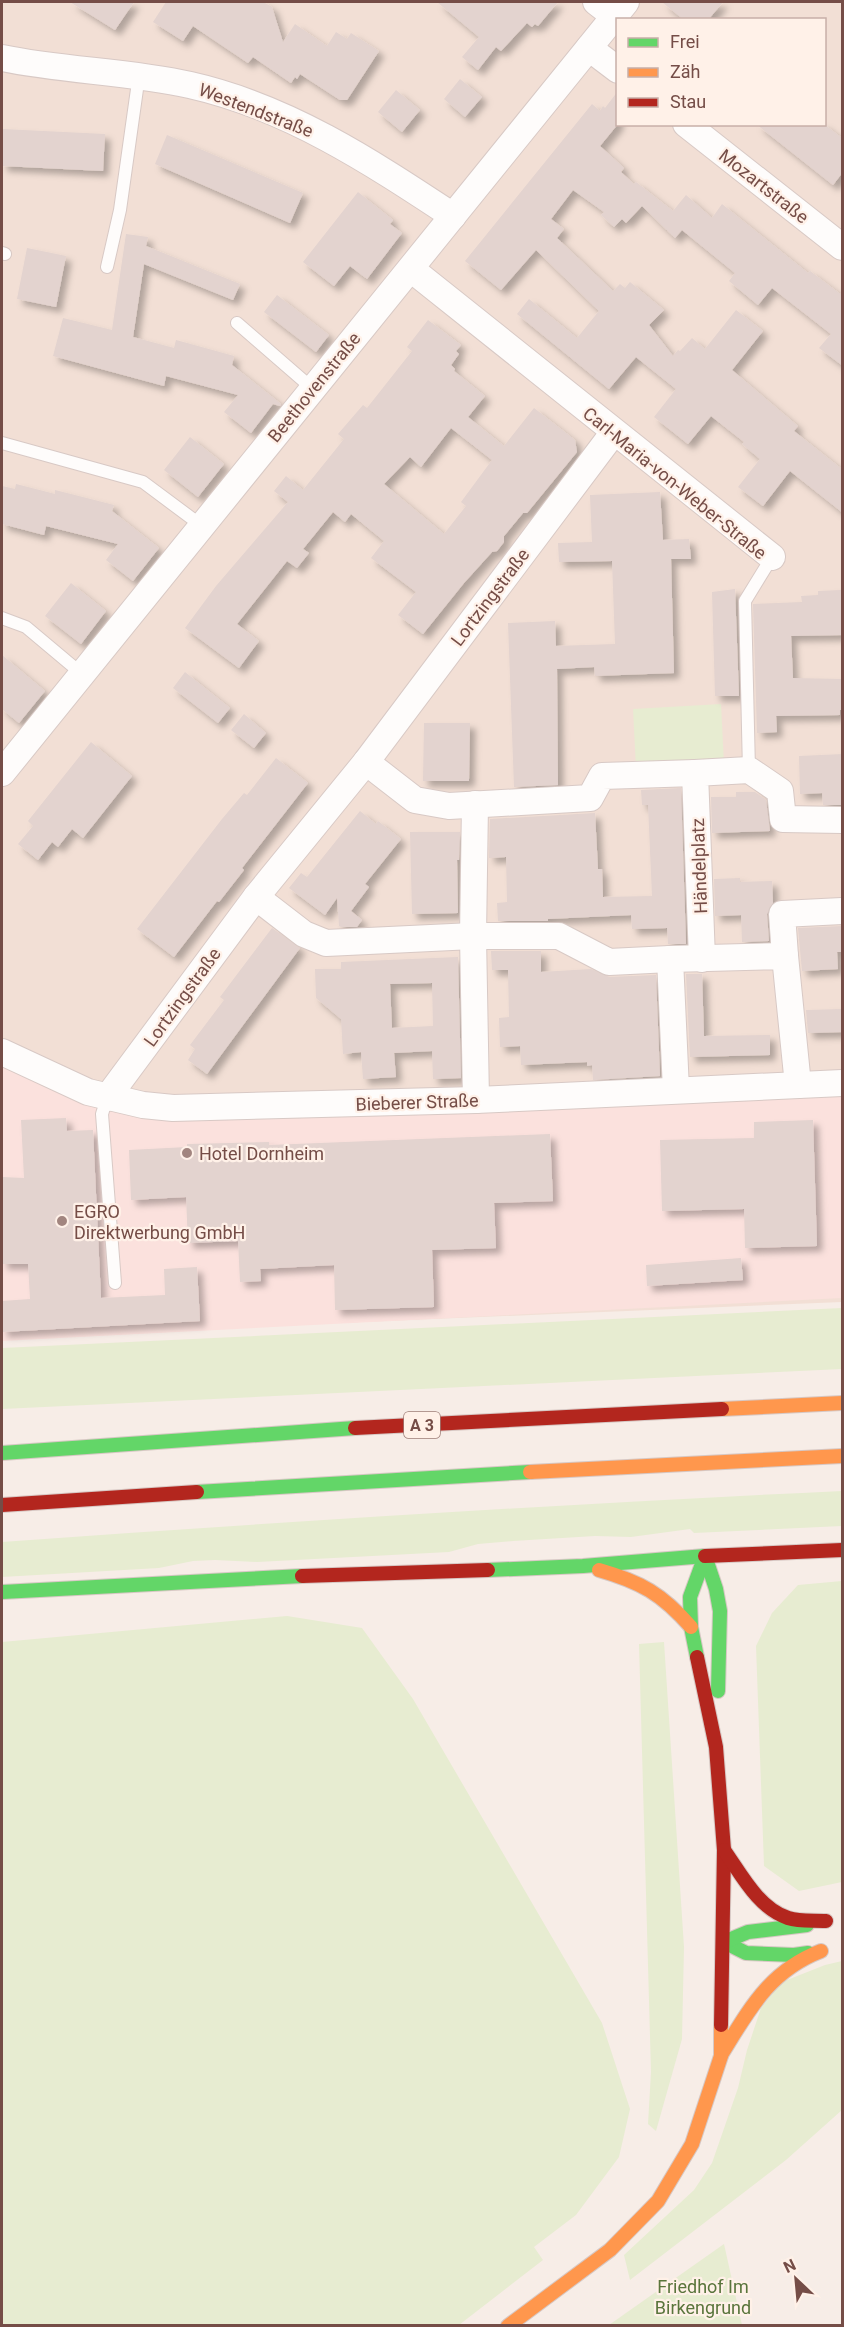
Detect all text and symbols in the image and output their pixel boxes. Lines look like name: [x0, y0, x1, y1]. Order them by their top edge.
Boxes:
legend: [616, 18, 826, 126]
text: Frei: [670, 31, 700, 52]
text: Zäh: [670, 61, 701, 82]
street label: Westendstraße: [196, 79, 316, 141]
text: Stau: [670, 91, 706, 112]
street label: Mozartstraße: [715, 144, 813, 228]
street label: Beethovenstraße: [263, 328, 365, 446]
street label: Carl-Maria-von-Weber-Straße: [579, 403, 771, 563]
street label: Lortzingstraße: [446, 544, 534, 650]
street label: Händelplatz: [687, 818, 711, 914]
street label: Lortzingstraße: [139, 944, 225, 1050]
street label: Bieberer Straße: [355, 1089, 479, 1115]
place label: Hotel Dornheim: [199, 1143, 324, 1164]
marker: Hotel Dornheim: [180, 1146, 194, 1160]
place label: EGRO Direktwerbung GmbH: [74, 1201, 245, 1243]
marker: EGRO Direktwerbung GmbH: [55, 1214, 69, 1228]
road number: A 3: [404, 1412, 440, 1438]
north arrow: [766, 2249, 826, 2309]
text: N: [780, 2255, 799, 2277]
park label: Friedhof Im Birkengrund: [655, 2276, 751, 2318]

